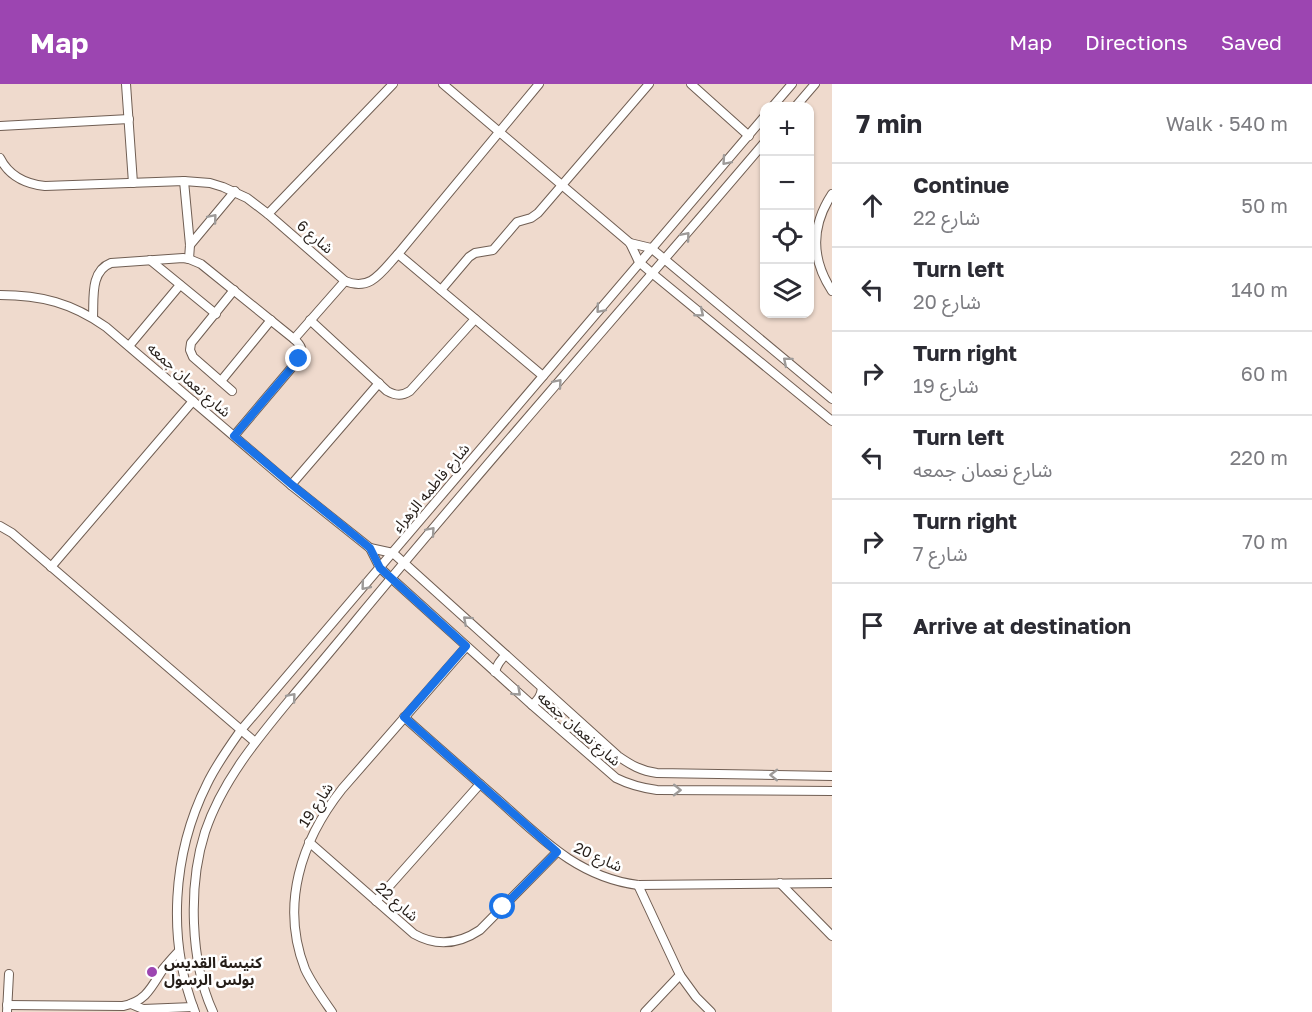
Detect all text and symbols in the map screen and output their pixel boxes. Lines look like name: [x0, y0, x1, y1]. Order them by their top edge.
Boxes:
text: Map: [30, 26, 88, 59]
text: Map: [1009, 29, 1052, 55]
text: Directions: [1085, 29, 1188, 55]
text: Saved: [1221, 29, 1282, 55]
map controls: [760, 102, 814, 318]
button: +: [760, 102, 814, 156]
text: 7 min: [856, 108, 922, 139]
text: Walk · 540 m: [1166, 111, 1288, 135]
one-way arrow: [723, 154, 734, 165]
button: −: [760, 156, 814, 210]
text: Continue: [913, 171, 1009, 198]
icon: ahead: [856, 189, 889, 222]
text: 50 m: [1241, 193, 1288, 217]
text: شارع 22: [913, 205, 980, 229]
button: locate: [760, 210, 814, 264]
one-way arrow: [205, 214, 216, 225]
street label: شارع 6: [291, 216, 338, 260]
one-way arrow: [678, 232, 689, 243]
text: Turn left: [913, 255, 1004, 282]
button: layers: [760, 264, 814, 318]
icon: left: [856, 273, 889, 306]
text: 140 m: [1231, 277, 1288, 301]
text: شارع 20: [913, 289, 981, 313]
one-way arrow: [596, 302, 607, 313]
one-way arrow: [693, 306, 704, 317]
street label: شارع نعمان جمعه: [142, 338, 235, 423]
text: Turn right: [913, 339, 1017, 366]
route end: [285, 345, 311, 371]
icon: right: [856, 357, 889, 390]
one-way arrow: [783, 358, 794, 369]
text: 60 m: [1241, 361, 1288, 385]
text: شارع 19: [913, 373, 979, 397]
one-way arrow: [551, 380, 562, 390]
text: Turn left: [913, 423, 1004, 450]
street label: شارع فاطمه الزهراء: [388, 439, 476, 538]
icon: left: [856, 441, 889, 474]
text: 220 m: [1230, 445, 1288, 469]
text: شارع نعمان جمعه: [913, 457, 1052, 481]
text: Turn right: [913, 507, 1017, 534]
icon: right: [856, 525, 889, 558]
one-way arrow: [424, 527, 435, 538]
text: 70 m: [1242, 529, 1288, 553]
text: شارع 7: [913, 541, 968, 565]
one-way arrow: [361, 579, 372, 590]
icon: arrive: [856, 609, 889, 642]
text: Arrive at destination: [913, 612, 1131, 639]
one-way arrow: [464, 616, 474, 627]
one-way arrow: [510, 685, 521, 696]
street label: شارع نعمان جمعه: [532, 687, 625, 772]
one-way arrow: [285, 693, 296, 704]
one-way arrow: [769, 769, 778, 781]
street label: شارع 19: [294, 779, 340, 832]
one-way arrow: [673, 784, 682, 796]
street label: شارع 20: [570, 837, 626, 878]
street label: شارع 22: [370, 878, 423, 928]
route start: [489, 893, 515, 919]
place label: كنيسة القديس بولس الرسول: [164, 953, 262, 989]
marker: كنيسة القديس بولس الرسول: [145, 965, 159, 979]

